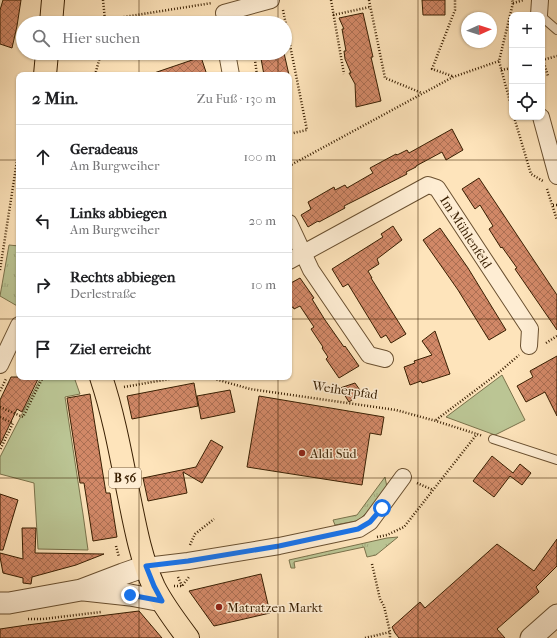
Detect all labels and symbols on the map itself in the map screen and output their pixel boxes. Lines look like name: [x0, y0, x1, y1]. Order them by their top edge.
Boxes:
north arrow: [461, 12, 497, 48]
street label: Im Mühlenfeld: [437, 193, 496, 272]
street label: Weiherpfad: [310, 378, 380, 402]
place label: Aldi Süd: [309, 446, 358, 461]
marker: Aldi Süd: [297, 448, 307, 458]
road number: B 56: [109, 468, 141, 488]
route start: [373, 499, 391, 517]
route end: [121, 586, 139, 604]
place label: Matratzen Markt: [227, 600, 323, 615]
marker: Matratzen Markt: [214, 602, 224, 612]

